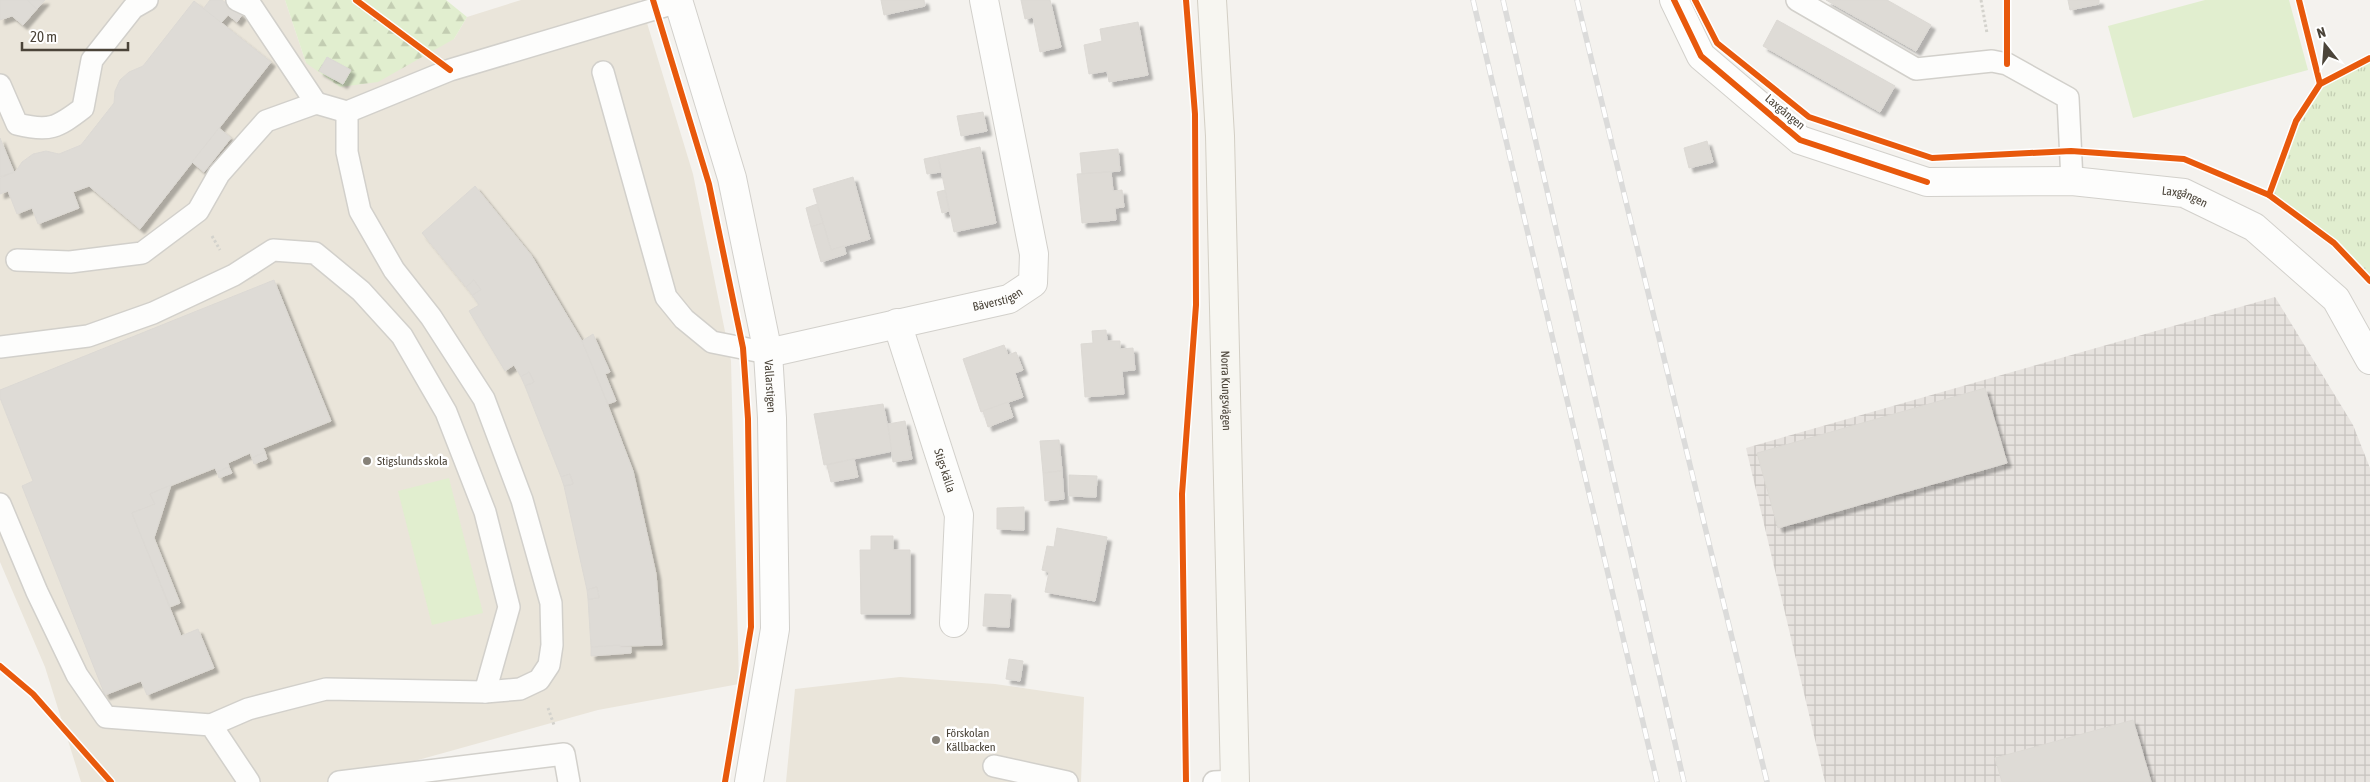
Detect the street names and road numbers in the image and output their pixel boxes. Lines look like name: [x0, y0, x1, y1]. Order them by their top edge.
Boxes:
street label: Laxgången: [1762, 91, 1808, 133]
street label: Laxgången: [2161, 184, 2210, 210]
street label: Bäverstigen: [971, 285, 1025, 314]
street label: Norra Kungsvägen: [1218, 350, 1234, 431]
street label: Vallarstigen: [761, 359, 779, 413]
street label: Stigs källa: [931, 447, 958, 494]

